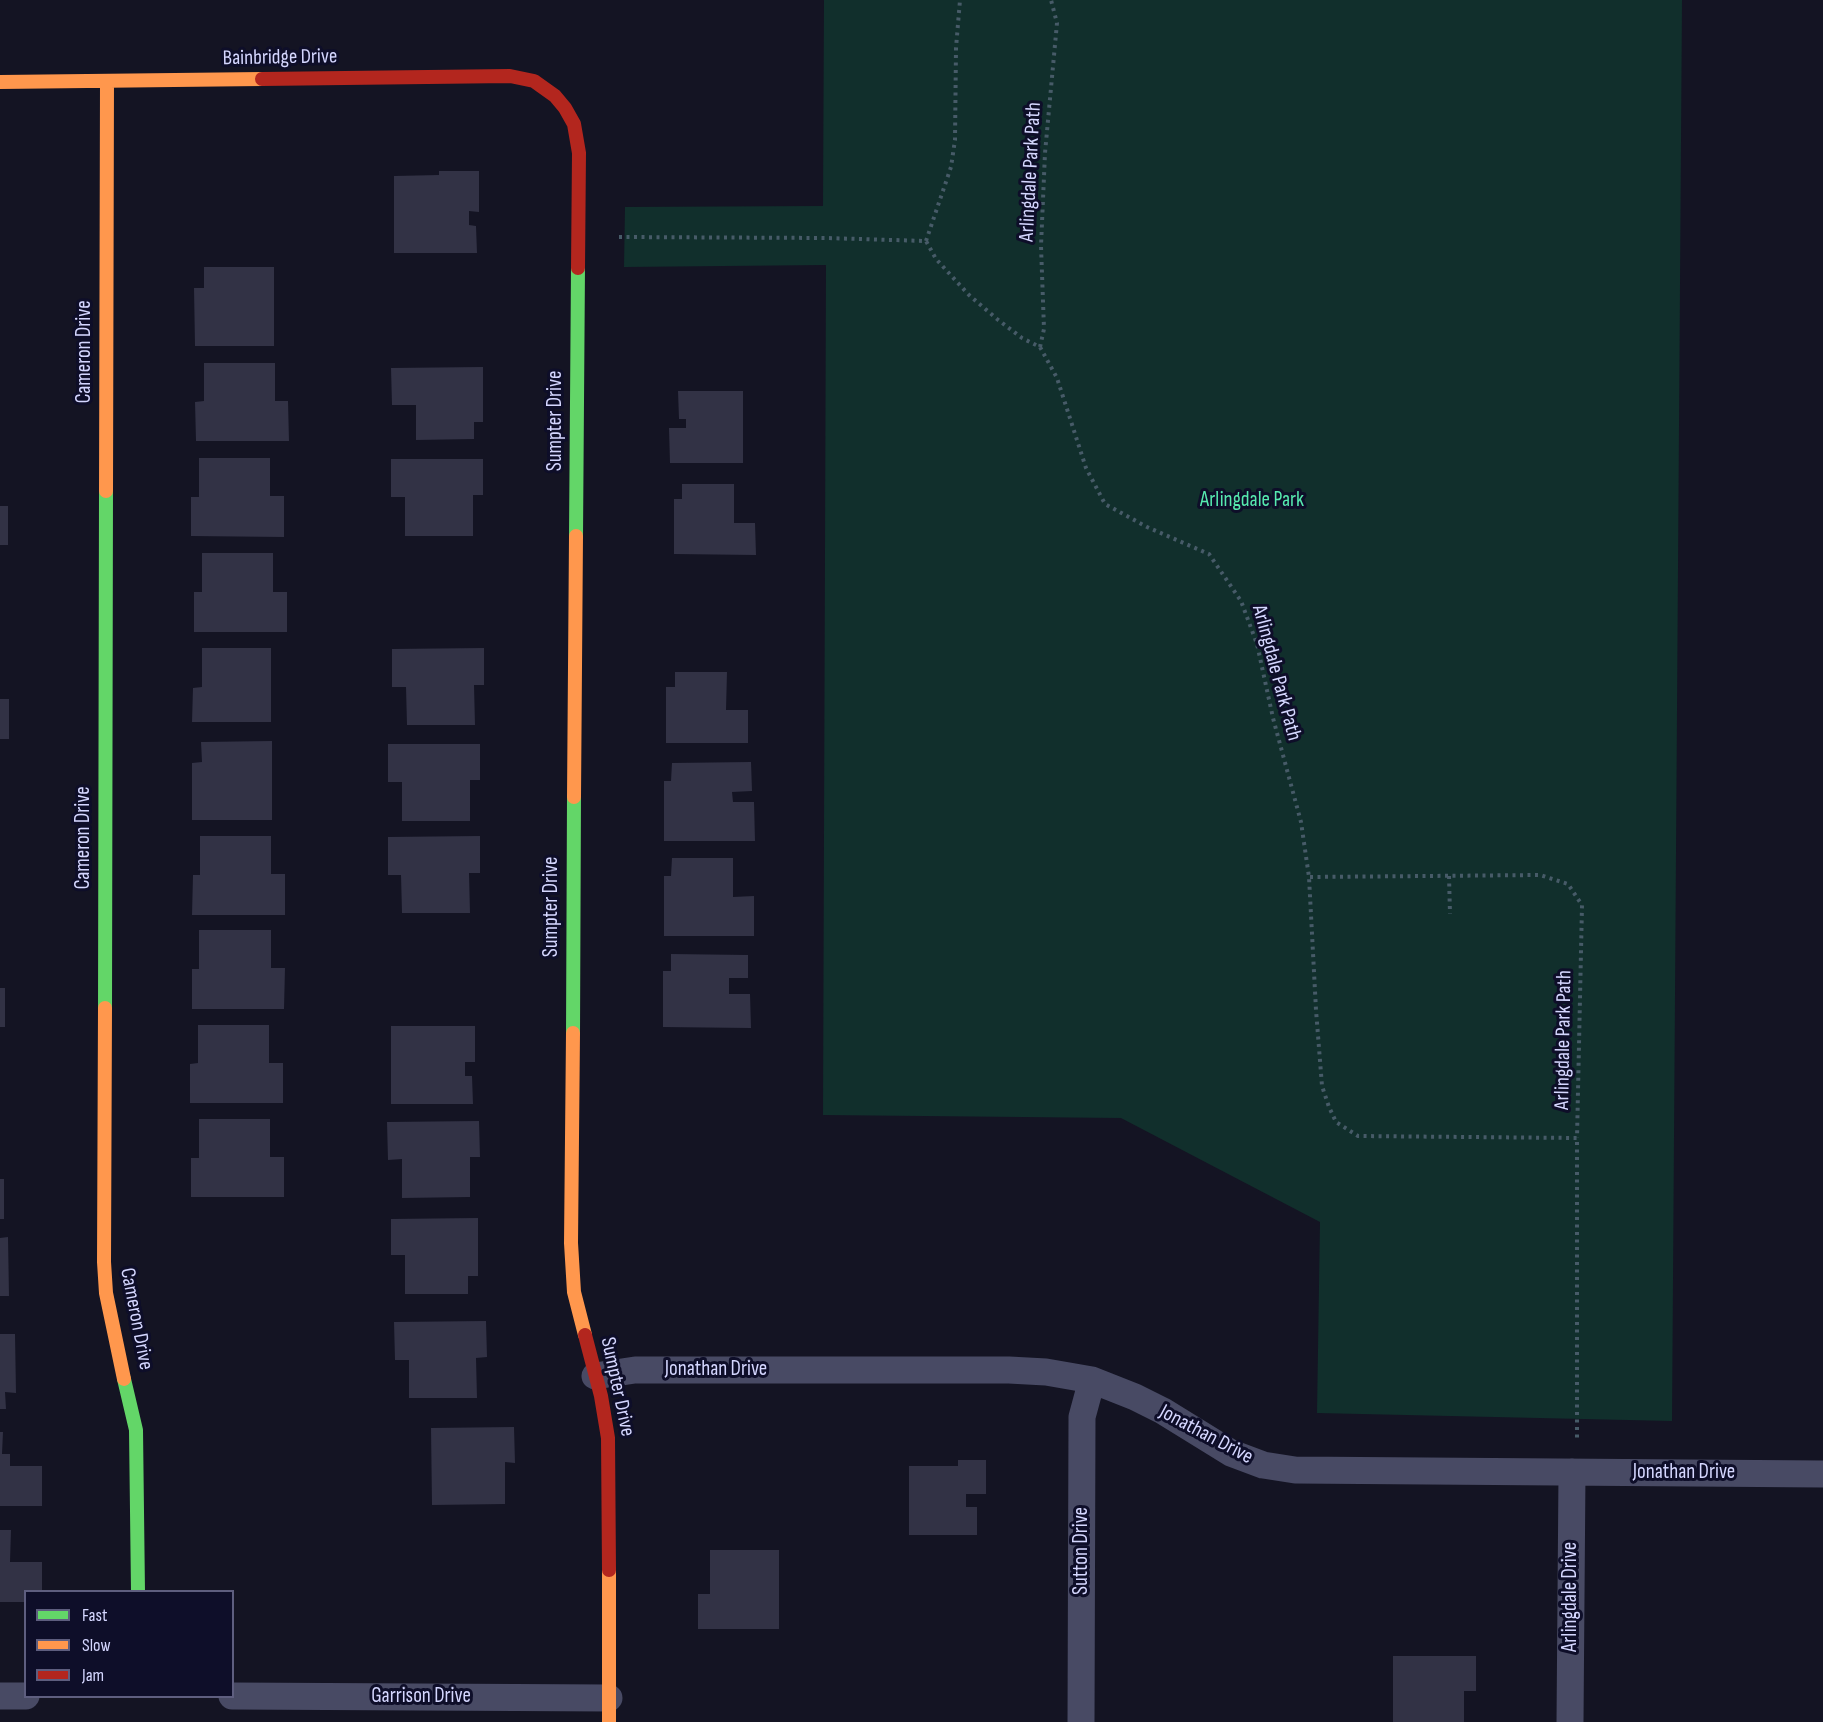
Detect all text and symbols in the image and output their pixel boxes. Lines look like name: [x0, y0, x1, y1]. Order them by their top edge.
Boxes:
street label: Bainbridge Drive: [223, 44, 337, 72]
street label: Arlingdale Park Path: [1015, 102, 1047, 242]
street label: Cameron Drive: [72, 300, 98, 404]
street label: Sumpter Drive: [543, 371, 569, 471]
park label: Arlingdale Park: [1200, 488, 1304, 514]
street label: Arlingdale Park Path: [1246, 602, 1306, 744]
street label: Cameron Drive: [71, 786, 97, 890]
street label: Sumpter Drive: [539, 857, 565, 957]
street label: Arlingdale Park Path: [1550, 970, 1578, 1110]
street label: Cameron Drive: [114, 1266, 158, 1372]
street label: Sumpter Drive: [594, 1335, 640, 1439]
street label: Jonathan Drive: [665, 1357, 767, 1383]
street label: Jonathan Drive: [1155, 1400, 1257, 1470]
street label: Jonathan Drive: [1633, 1460, 1735, 1486]
street label: Sutton Drive: [1069, 1507, 1095, 1595]
street label: Arlingdale Drive: [1558, 1542, 1584, 1652]
legend: [24, 1590, 234, 1698]
text: Fast: [82, 1605, 107, 1626]
text: Slow: [82, 1635, 111, 1656]
text: Jam: [82, 1665, 104, 1686]
street label: Garrison Drive: [371, 1684, 471, 1710]

